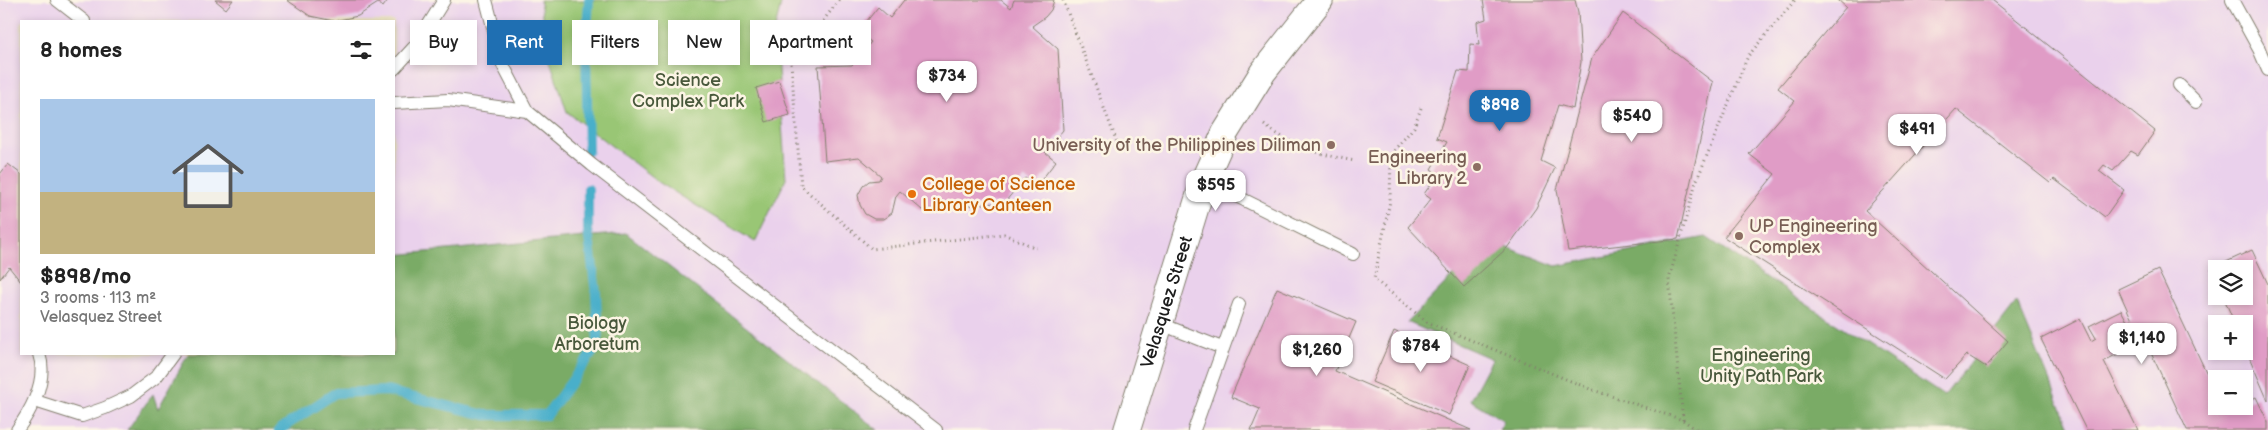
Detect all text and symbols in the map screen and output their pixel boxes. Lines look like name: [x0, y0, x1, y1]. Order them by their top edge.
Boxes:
chip: Buy: [410, 20, 477, 65]
chip: Rent: [487, 20, 562, 65]
chip: Filters: [572, 20, 658, 65]
chip: New: [668, 20, 740, 65]
chip: Apartment: [750, 20, 871, 65]
icon: filters: [347, 36, 375, 64]
text: 8 homes: [40, 38, 122, 63]
pin: $734: [917, 61, 977, 103]
text: $734: [928, 67, 966, 86]
park label: Science Complex Park: [632, 70, 744, 112]
pin: $898: [1470, 90, 1530, 132]
text: $898: [1480, 96, 1520, 115]
pin: $540: [1602, 100, 1662, 143]
text: $540: [1612, 107, 1652, 126]
pin: $491: [1887, 114, 1947, 156]
text: $491: [1899, 120, 1935, 139]
icon: home: [163, 131, 253, 221]
place label: University of the Philippines Diliman: [1032, 135, 1321, 156]
marker: University of the Philippines Diliman: [1325, 139, 1337, 151]
place label: Engineering Library 2: [1368, 147, 1467, 189]
marker: Engineering Library 2: [1471, 161, 1483, 173]
pin: $595: [1186, 170, 1246, 212]
place label: College of Science Library Canteen: [922, 174, 1076, 216]
text: $595: [1197, 176, 1235, 195]
marker: College of Science Library Canteen: [906, 188, 918, 200]
place label: UP Engineering Complex: [1749, 216, 1878, 258]
marker: UP Engineering Complex: [1733, 230, 1745, 242]
street label: Velasquez Street: [1136, 233, 1197, 371]
map controls: [2208, 260, 2253, 415]
button: layers: [2208, 260, 2253, 305]
text: $898/mo: [40, 264, 131, 289]
text: 3 rooms · 113 m²: [40, 289, 156, 308]
text: Velasquez Street: [40, 308, 162, 327]
park label: Biology Arboretum: [554, 313, 640, 355]
button: +: [2208, 315, 2253, 360]
pin: $1,140: [2101, 322, 2183, 365]
text: $1,140: [2119, 329, 2165, 348]
pin: $784: [1391, 330, 1451, 373]
pin: $1,260: [1276, 334, 1358, 377]
text: $784: [1402, 337, 1440, 356]
text: $1,260: [1292, 341, 1342, 360]
park label: Engineering Unity Path Park: [1700, 345, 1822, 387]
button: −: [2208, 370, 2253, 415]

